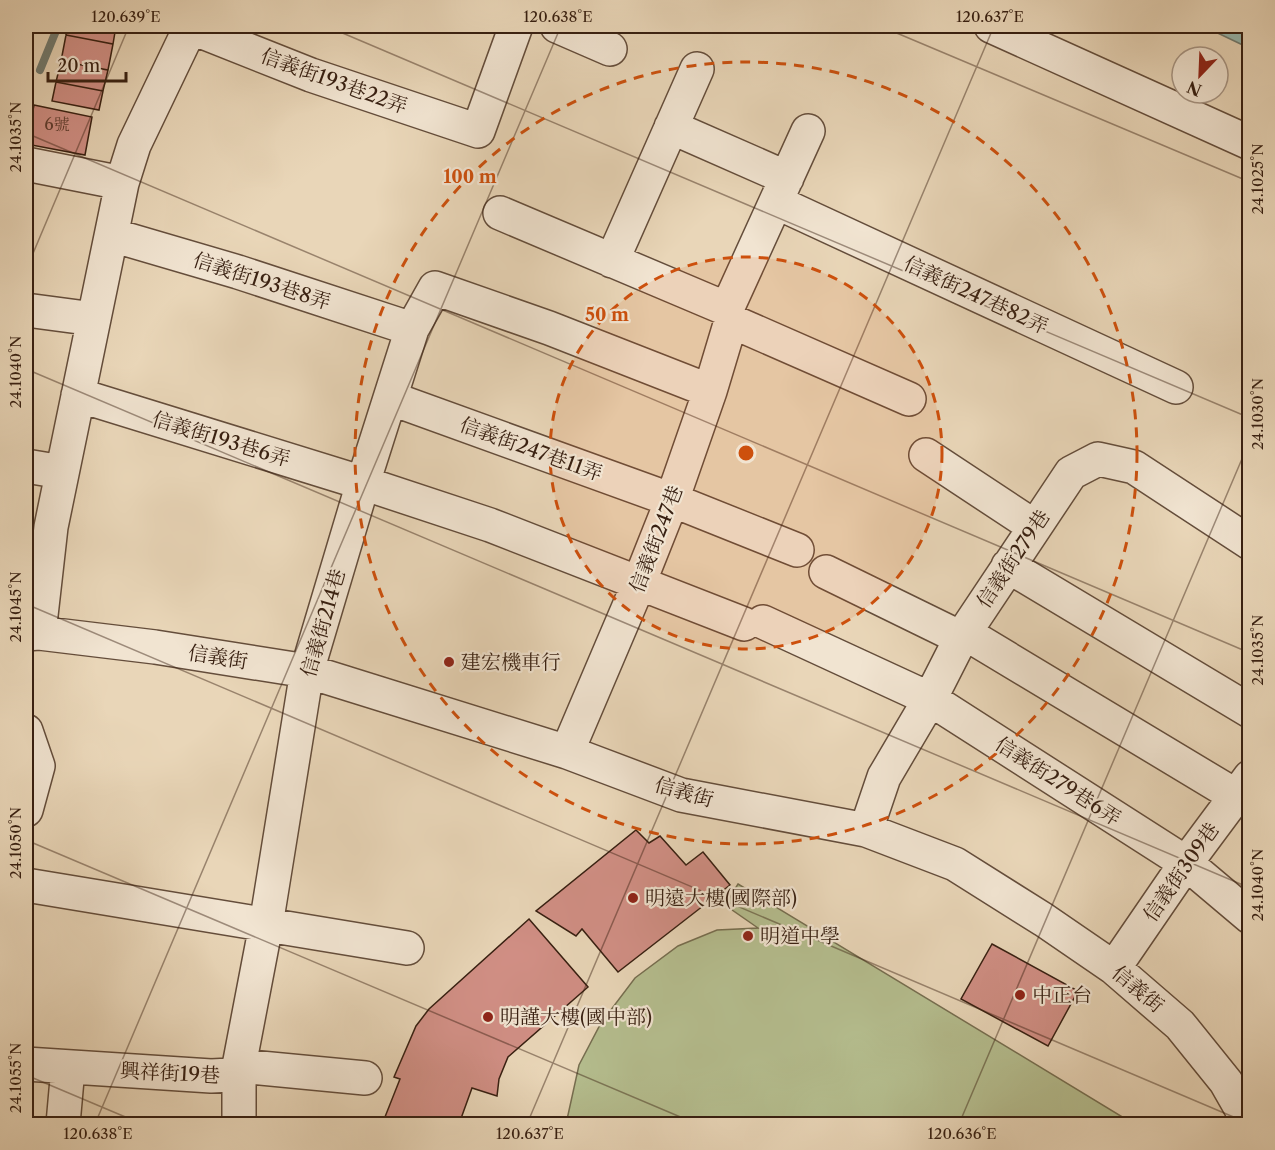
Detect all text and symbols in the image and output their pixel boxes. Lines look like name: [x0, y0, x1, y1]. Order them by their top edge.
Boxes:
text: 120.639°E: [91, 7, 161, 26]
text: 120.638°E: [523, 7, 593, 26]
text: 120.637°E: [956, 7, 1024, 26]
street label: 信義街193巷22弄: [257, 43, 411, 119]
scale bar: [48, 45, 126, 83]
north arrow: [1170, 45, 1230, 105]
text: 20 m: [57, 55, 101, 77]
text: N: [1184, 77, 1204, 101]
text: 24.1035°N: [6, 102, 25, 172]
house number: 6號: [44, 114, 70, 134]
text: 24.1025°N: [1248, 143, 1267, 215]
text: 100 m: [443, 166, 497, 188]
street label: 信義街193巷8弄: [190, 247, 334, 315]
street label: 信義街247巷82弄: [900, 251, 1052, 339]
text: 50 m: [585, 304, 629, 326]
text: 24.1040°N: [6, 336, 25, 408]
text: 24.1030°N: [1248, 378, 1267, 450]
street label: 信義街193巷6弄: [149, 407, 293, 471]
street label: 信義街247巷11弄: [457, 412, 605, 486]
centre of rings: [736, 443, 756, 463]
street label: 信義街247巷: [625, 482, 687, 596]
street label: 信義街279巷: [971, 505, 1055, 613]
street label: 信義街214巷: [296, 566, 350, 680]
text: 24.1045°N: [6, 571, 25, 643]
text: 24.1035°N: [1248, 615, 1267, 685]
street label: 信義街: [186, 640, 250, 674]
place label: 建宏機車行: [461, 650, 561, 674]
marker: 建宏機車行: [442, 655, 456, 669]
street label: 信義街279巷6弄: [991, 732, 1125, 830]
street label: 信義街: [652, 772, 716, 812]
text: 24.1050°N: [6, 807, 25, 879]
street label: 信義街309巷: [1138, 818, 1224, 926]
text: 24.1040°N: [1248, 849, 1267, 921]
place label: 明遠大樓(國際部): [645, 886, 797, 910]
marker: 明遠大樓(國際部): [626, 891, 640, 905]
place label: 明道中學: [760, 924, 840, 948]
marker: 明道中學: [741, 929, 755, 943]
street label: 信義街: [1107, 961, 1169, 1017]
place label: 中正台: [1032, 983, 1092, 1007]
marker: 中正台: [1013, 988, 1027, 1002]
place label: 明謹大樓(國中部): [500, 1005, 652, 1029]
marker: 明謹大樓(國中部): [481, 1010, 495, 1024]
text: 24.1055°N: [6, 1043, 25, 1113]
street label: 興祥街19巷: [119, 1058, 221, 1088]
text: 120.638°E: [63, 1124, 133, 1143]
text: 120.637°E: [496, 1124, 564, 1143]
text: 120.636°E: [928, 1124, 997, 1143]

